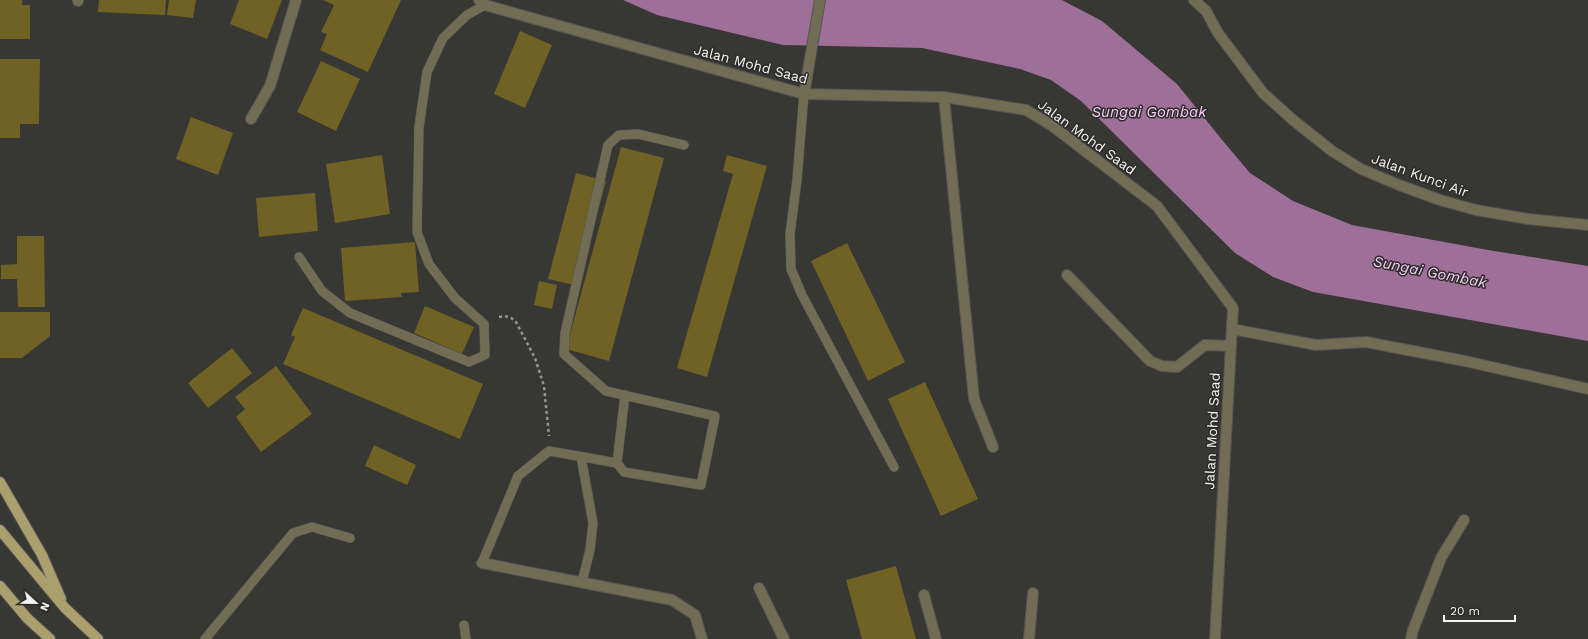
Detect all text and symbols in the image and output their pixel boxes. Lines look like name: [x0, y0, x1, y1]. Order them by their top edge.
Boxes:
street label: Jalan Mohd Saad: [692, 41, 810, 87]
street label: Jalan Mohd Saad: [1035, 96, 1139, 178]
water label: Sungai Gombak: [1091, 103, 1207, 121]
street label: Jalan Kunci Air: [1369, 150, 1471, 200]
water label: Sungai Gombak: [1372, 252, 1489, 292]
street label: Jalan Mohd Saad: [1201, 372, 1223, 490]
north arrow: [16, 583, 56, 623]
scale bar: [1444, 597, 1515, 623]
text: N: [37, 600, 52, 613]
text: 20 m: [1450, 604, 1480, 618]

